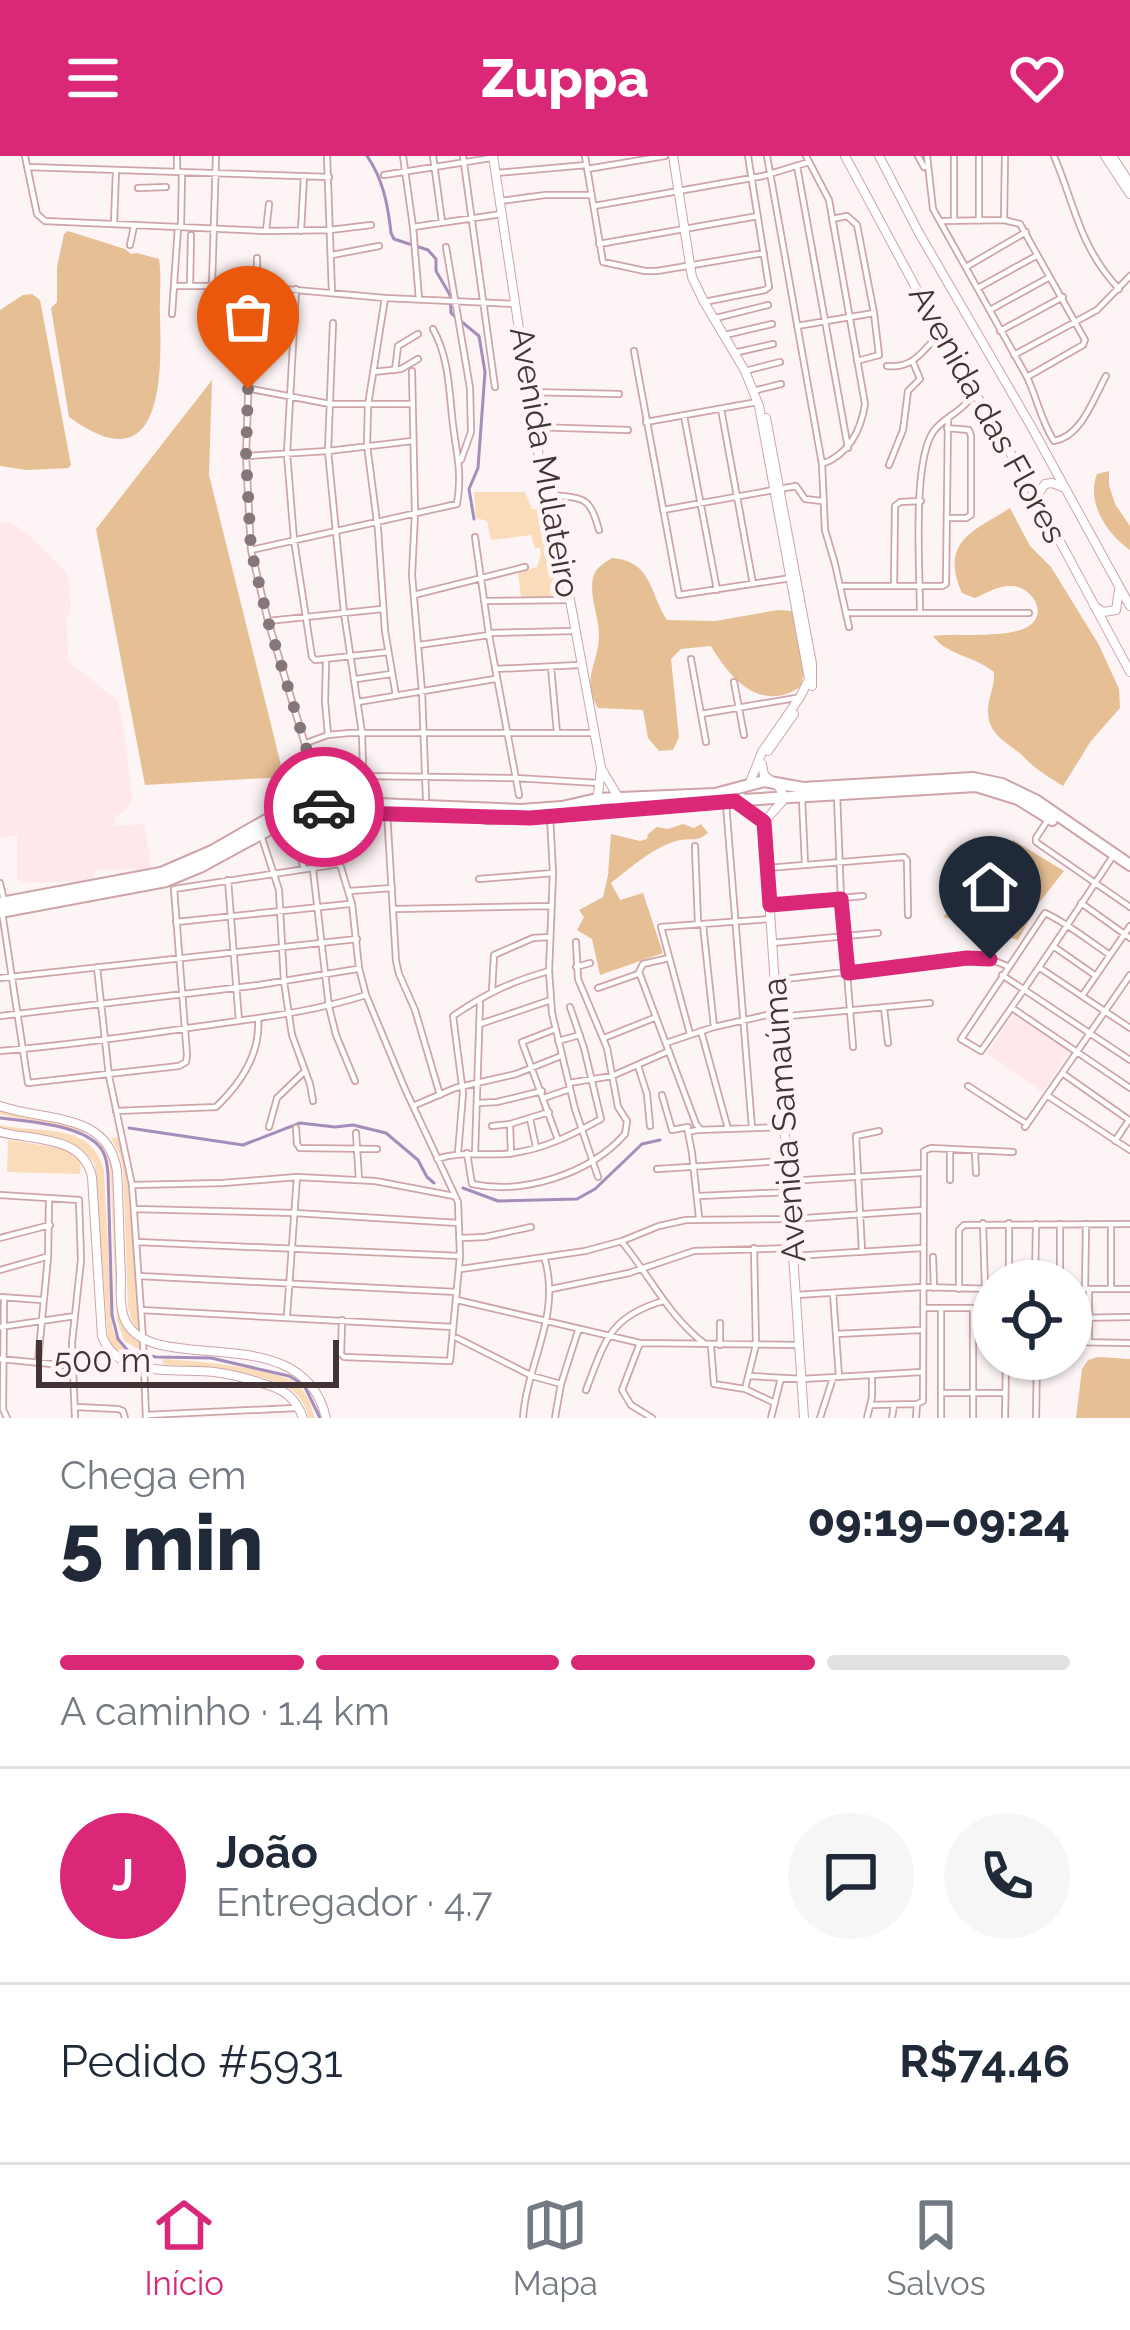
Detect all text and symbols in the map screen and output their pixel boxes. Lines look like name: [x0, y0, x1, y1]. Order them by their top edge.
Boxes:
icon: menu: [60, 45, 126, 111]
icon: heart: [1004, 45, 1070, 111]
text: Zuppa: [481, 46, 649, 110]
pin: [197, 266, 299, 389]
street label: Avenida das Flores: [901, 279, 1075, 549]
icon: bag: [215, 284, 281, 350]
street label: Avenida Mulateiro: [502, 324, 588, 600]
courier: [264, 747, 384, 867]
icon: car: [291, 774, 357, 840]
pin: [939, 836, 1041, 959]
icon: home: [957, 854, 1023, 920]
street label: Avenida Samaúma: [755, 976, 813, 1264]
map controls: [972, 1260, 1092, 1380]
button: locate: [972, 1260, 1092, 1380]
scale bar: [36, 1334, 339, 1387]
text: 500 m: [54, 1341, 151, 1380]
text: Chega em: [60, 1452, 246, 1498]
text: 09:19–09:24: [807, 1494, 1070, 1547]
text: 5 min: [60, 1497, 263, 1588]
text: A caminho · 1.4 km: [60, 1688, 390, 1734]
button: chat: [788, 1813, 914, 1939]
button: phone: [944, 1813, 1070, 1939]
text: João: [216, 1826, 318, 1879]
text: J: [112, 1849, 134, 1902]
text: Entregador · 4.7: [216, 1879, 493, 1925]
text: Pedido #5931: [60, 2035, 343, 2088]
text: R$74.46: [899, 2035, 1070, 2088]
tab: Início: [144, 2192, 224, 2303]
tab: Mapa: [513, 2192, 598, 2303]
tab: Salvos: [887, 2192, 986, 2303]

